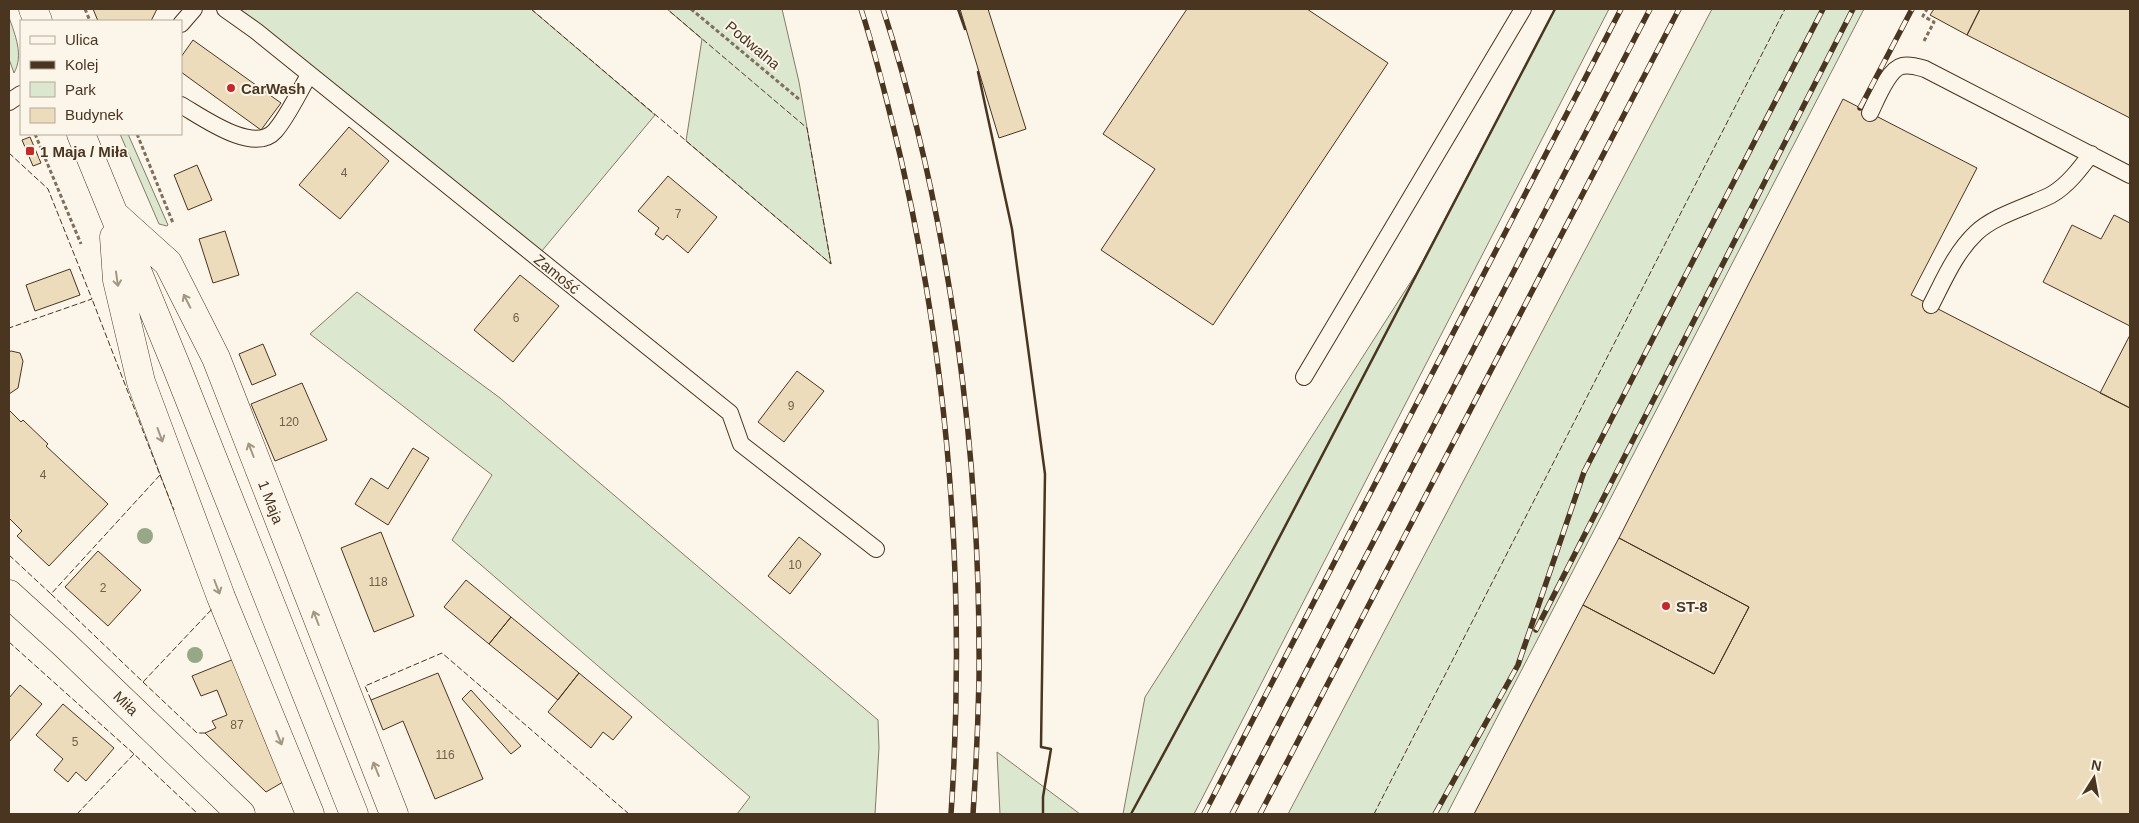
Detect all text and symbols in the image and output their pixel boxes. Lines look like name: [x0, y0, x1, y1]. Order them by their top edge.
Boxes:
street label: Podwalna: [722, 17, 784, 73]
legend: [20, 20, 182, 135]
text: Ulica: [65, 31, 99, 48]
text: Kolej: [65, 56, 98, 73]
place label: CarWash: [241, 80, 305, 97]
text: Park: [65, 81, 96, 98]
marker: CarWash: [225, 82, 237, 94]
text: Budynek: [65, 106, 124, 123]
place label: 1 Maja / Miła: [40, 143, 128, 160]
marker: 1 Maja / Miła: [24, 145, 36, 157]
house number: 4: [341, 166, 348, 180]
house number: 7: [675, 207, 682, 221]
street label: Zamość: [531, 251, 583, 298]
one-way arrow: [113, 270, 123, 286]
one-way arrow: [182, 294, 191, 309]
house number: 6: [513, 311, 520, 325]
house number: 9: [788, 399, 795, 413]
house number: 120: [279, 415, 299, 429]
one-way arrow: [156, 427, 165, 442]
one-way arrow: [246, 443, 255, 458]
house number: 4: [40, 468, 47, 482]
street label: 1 Maja: [255, 478, 287, 527]
house number: 10: [788, 558, 802, 572]
house number: 118: [368, 575, 388, 589]
one-way arrow: [213, 579, 222, 594]
house number: 2: [100, 581, 107, 595]
place label: ST-8: [1676, 598, 1708, 615]
marker: ST-8: [1660, 600, 1672, 612]
one-way arrow: [311, 610, 320, 625]
street label: Miła: [110, 687, 142, 719]
house number: 87: [230, 718, 244, 732]
one-way arrow: [274, 730, 284, 745]
house number: 5: [72, 735, 79, 749]
house number: 116: [435, 748, 455, 762]
north arrow: [2069, 753, 2119, 803]
text: N: [2090, 756, 2103, 774]
one-way arrow: [371, 762, 380, 777]

